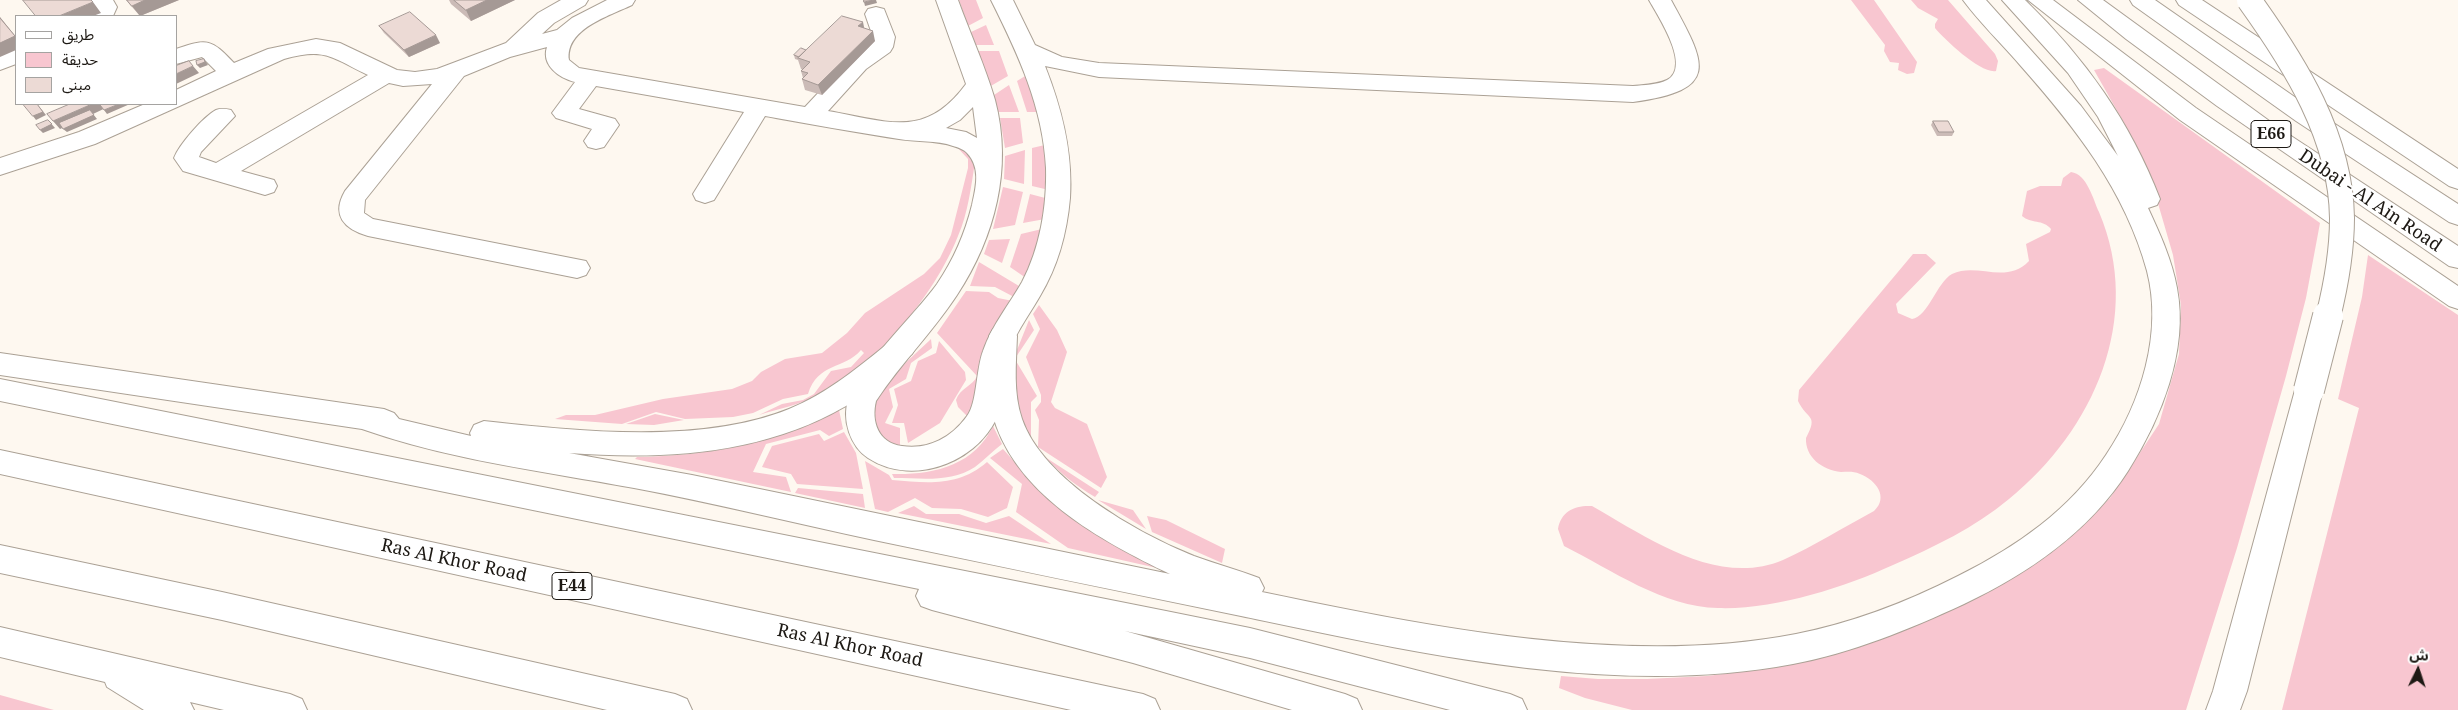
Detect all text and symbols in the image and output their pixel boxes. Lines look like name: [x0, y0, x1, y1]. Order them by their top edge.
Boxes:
legend: [15, 15, 178, 105]
text: طريق: [62, 24, 94, 44]
text: حديقة: [62, 49, 98, 69]
text: مبنى: [62, 74, 91, 94]
road number: E66: [2251, 120, 2291, 148]
street label: Dubai - Al Ain Road: [2295, 145, 2445, 257]
street label: Ras Al Khor Road: [379, 535, 529, 587]
road number: E44: [552, 572, 592, 600]
street label: Ras Al Khor Road: [775, 620, 925, 672]
text: ش: [2409, 644, 2429, 665]
north arrow: [2393, 645, 2443, 695]

